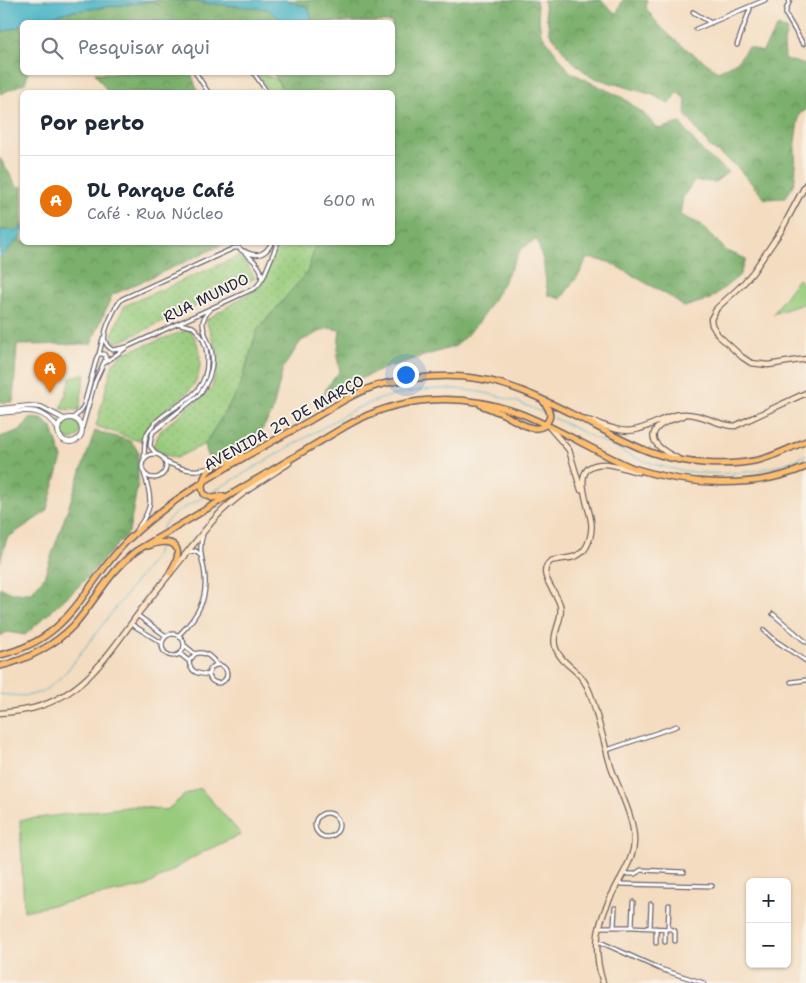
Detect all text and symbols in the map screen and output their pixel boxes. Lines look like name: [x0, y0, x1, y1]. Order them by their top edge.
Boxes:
search box: [20, 20, 395, 75]
icon: search: [38, 34, 66, 62]
text: Pesquisar aqui: [78, 35, 210, 60]
text: Por perto: [40, 109, 144, 137]
text: DL Parque Café: [87, 178, 235, 203]
text: A: [50, 190, 62, 211]
text: 600 m: [323, 190, 375, 211]
text: Café · Rua Núcleo: [87, 203, 223, 224]
street label: RUA MUNDO: [160, 269, 252, 327]
pin: A: [34, 352, 66, 393]
your location: [393, 362, 419, 388]
street label: AVENIDA 29 DE MARÇO: [200, 371, 368, 475]
map controls: [746, 878, 791, 968]
button: +: [746, 878, 791, 923]
button: −: [746, 923, 791, 968]

